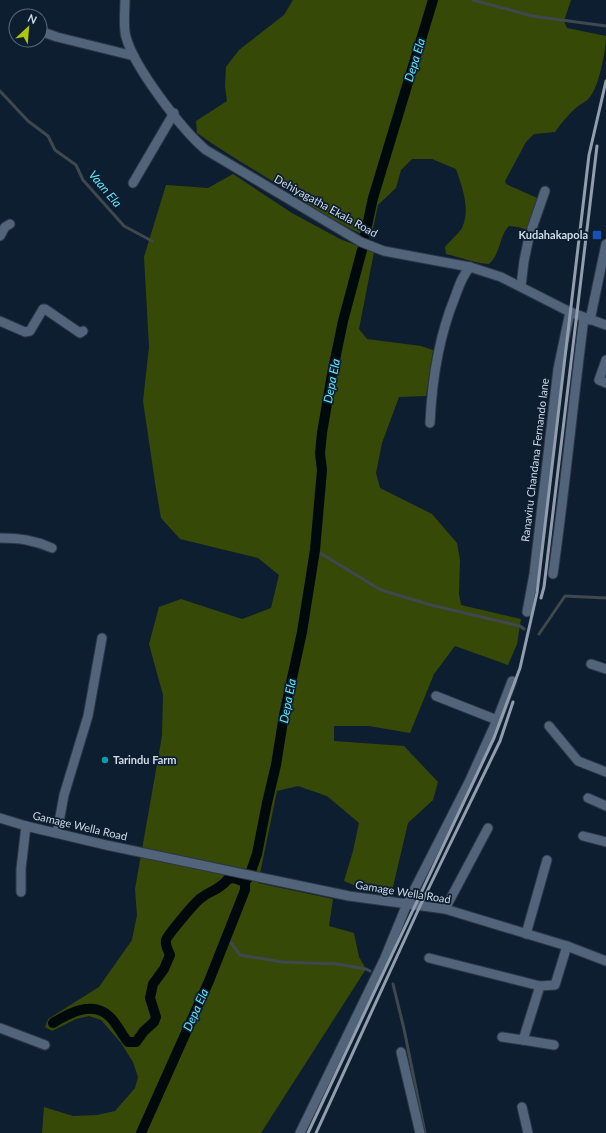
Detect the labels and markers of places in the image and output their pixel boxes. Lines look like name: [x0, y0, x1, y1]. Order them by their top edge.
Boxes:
place label: Kudahakapola: [519, 228, 588, 241]
marker: Kudahakapola: [591, 229, 603, 241]
place label: Tarindu Farm: [113, 753, 177, 766]
marker: Tarindu Farm: [100, 755, 110, 765]

